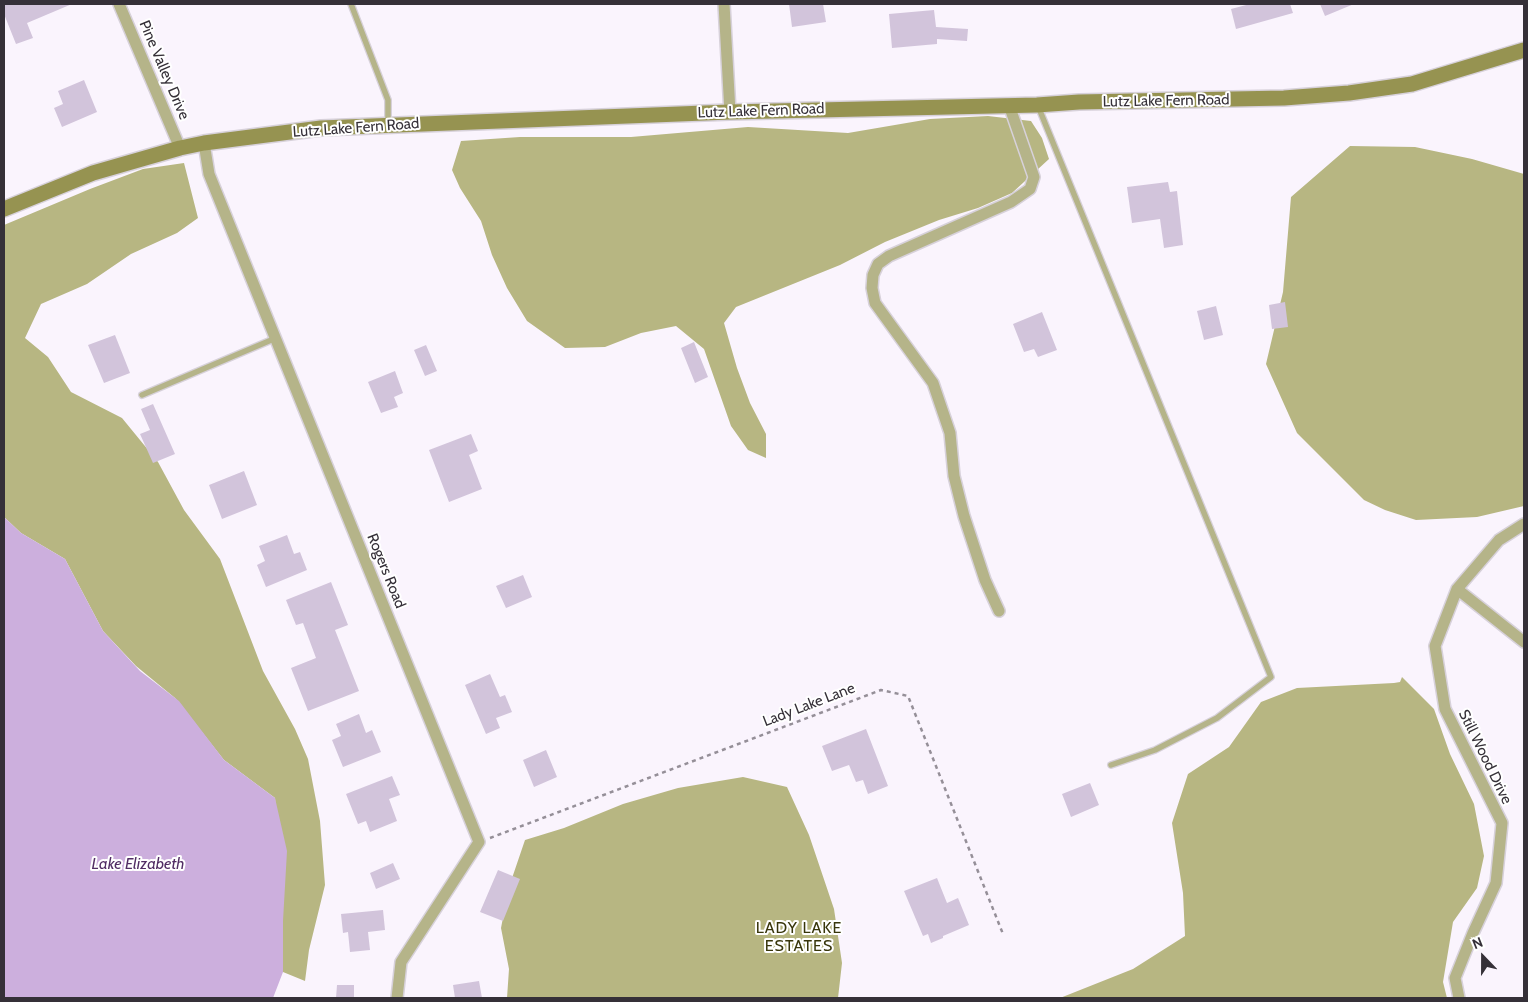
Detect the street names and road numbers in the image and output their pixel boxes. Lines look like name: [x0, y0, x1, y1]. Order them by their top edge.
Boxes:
street label: Pine Valley Drive: [135, 18, 193, 122]
street label: Lutz Lake Fern Road: [1102, 91, 1230, 111]
street label: Lutz Lake Fern Road: [697, 100, 825, 122]
street label: Lutz Lake Fern Road: [292, 115, 420, 141]
street label: Rogers Road: [363, 531, 409, 611]
street label: Lady Lake Lane: [761, 679, 857, 731]
street label: Still Wood Drive: [1454, 707, 1516, 807]

